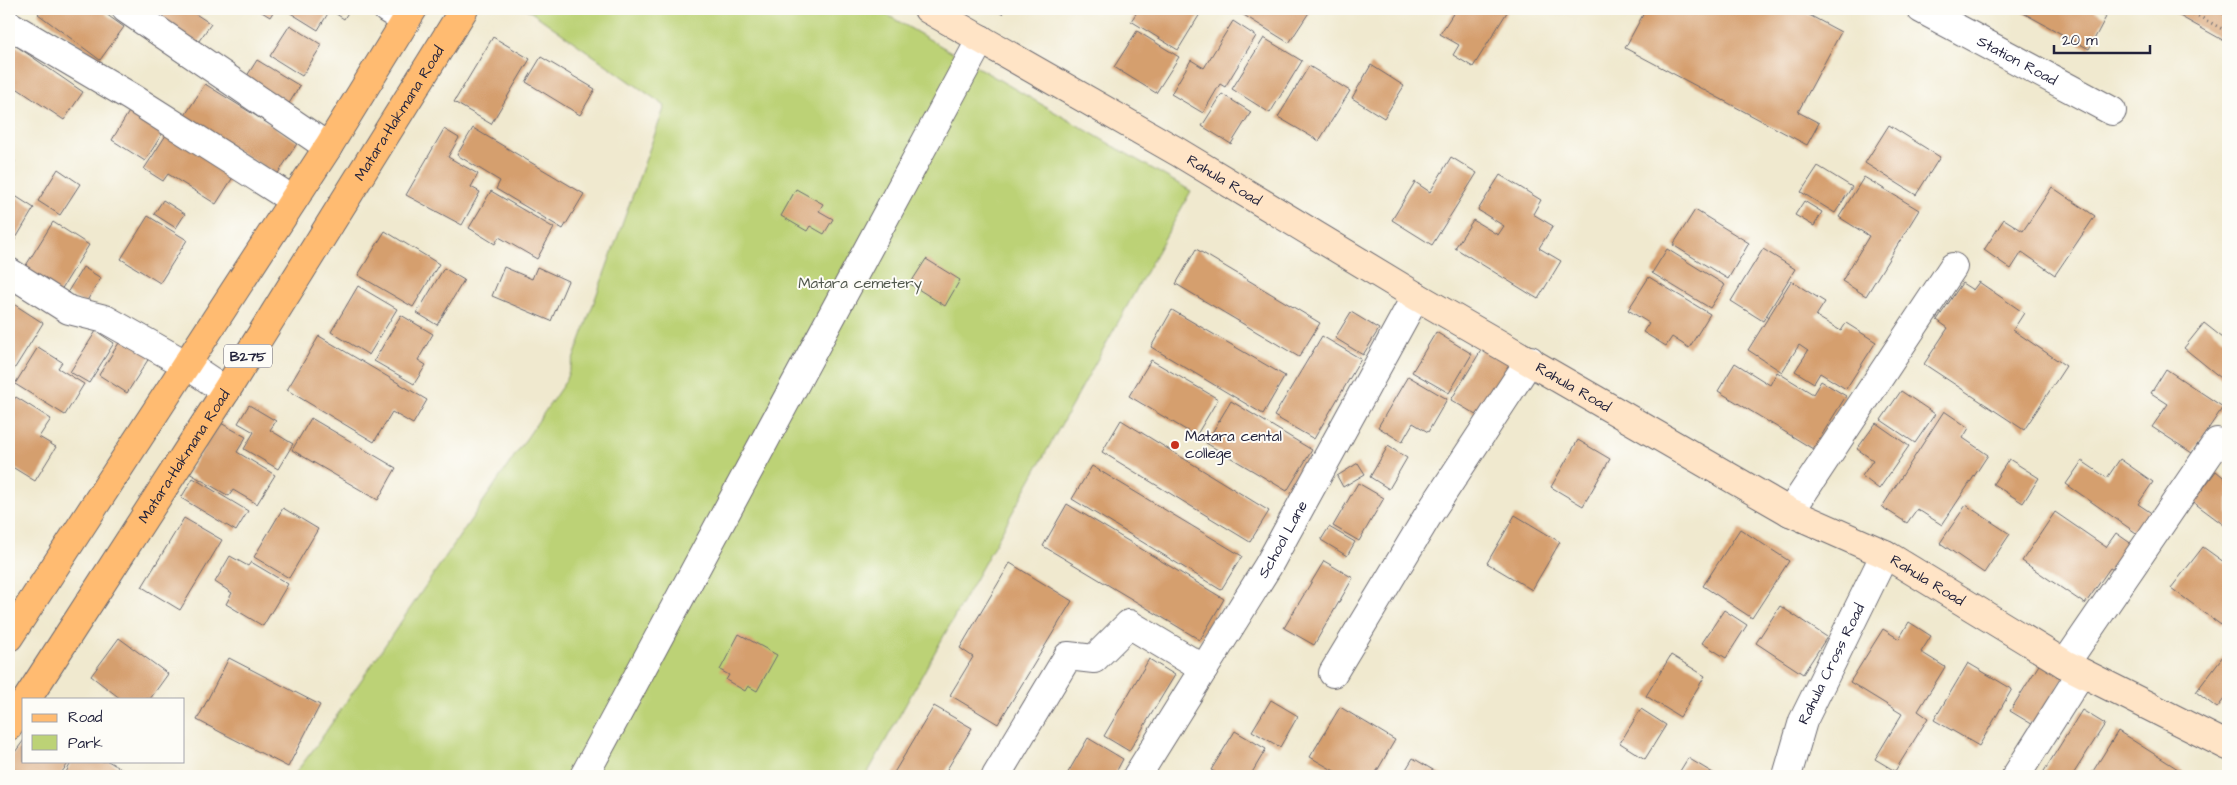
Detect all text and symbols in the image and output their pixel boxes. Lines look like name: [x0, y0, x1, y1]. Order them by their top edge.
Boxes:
scale bar: [2054, 22, 2151, 54]
text: 20 m: [2062, 30, 2098, 51]
street label: Station Road: [1973, 31, 2061, 91]
street label: Matara-Hakmana Road: [350, 42, 450, 185]
street label: Rahula Road: [1183, 150, 1266, 211]
park label: Matara cemetery: [798, 273, 922, 295]
road number: B275: [224, 344, 272, 368]
street label: Rahula Road: [1532, 357, 1615, 418]
street label: Matara-Hakmana Road: [133, 385, 235, 527]
place label: Matara cental college: [1185, 426, 1282, 465]
marker: Matara cental college: [1169, 439, 1181, 451]
street label: School Lane: [1253, 497, 1313, 582]
street label: Rahula Road: [1886, 550, 1969, 612]
street label: Rahula Cross Road: [1793, 600, 1870, 728]
legend: [22, 698, 185, 762]
text: Road: [68, 707, 103, 728]
text: Park: [68, 733, 103, 754]

